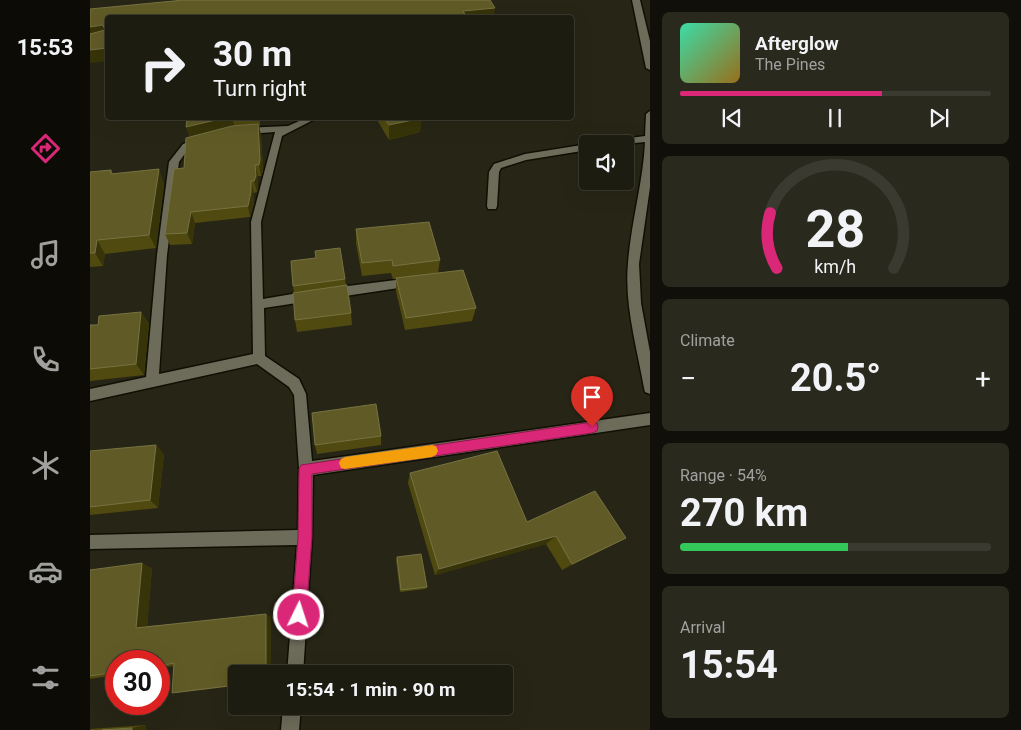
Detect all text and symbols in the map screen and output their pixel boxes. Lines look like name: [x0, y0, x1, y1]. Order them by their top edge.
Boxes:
text: Afterglow: [755, 32, 839, 55]
text: 30 m: [213, 34, 292, 75]
text: 15:53: [17, 35, 73, 60]
icon: right: [130, 35, 195, 100]
text: The Pines: [755, 55, 825, 74]
text: Turn right: [213, 76, 307, 101]
icon: previous: [718, 104, 746, 132]
icon: pause: [821, 104, 849, 132]
icon: next: [925, 104, 953, 132]
icon: directions: [28, 131, 63, 166]
map controls: [579, 135, 634, 190]
button: sound: [579, 135, 634, 190]
text: 28: [806, 199, 865, 260]
icon: music: [28, 237, 63, 272]
text: km/h: [815, 256, 856, 277]
text: Climate: [680, 331, 735, 350]
icon: phone: [28, 342, 63, 377]
text: 20.5°: [790, 356, 881, 400]
text: −: [680, 362, 696, 395]
text: +: [975, 362, 991, 395]
pin: [571, 376, 613, 427]
icon: arrive: [578, 383, 606, 411]
icon: climate: [28, 448, 63, 483]
text: Range · 54%: [680, 466, 767, 485]
text: 270 km: [680, 491, 808, 535]
icon: car: [28, 554, 63, 589]
position arrow: [272, 588, 324, 640]
text: Arrival: [680, 618, 725, 637]
text: 15:54: [680, 643, 778, 687]
speed limit sign: 30: [105, 650, 170, 715]
icon: filters: [28, 660, 63, 695]
text: 15:54 · 1 min · 90 m: [285, 678, 456, 701]

